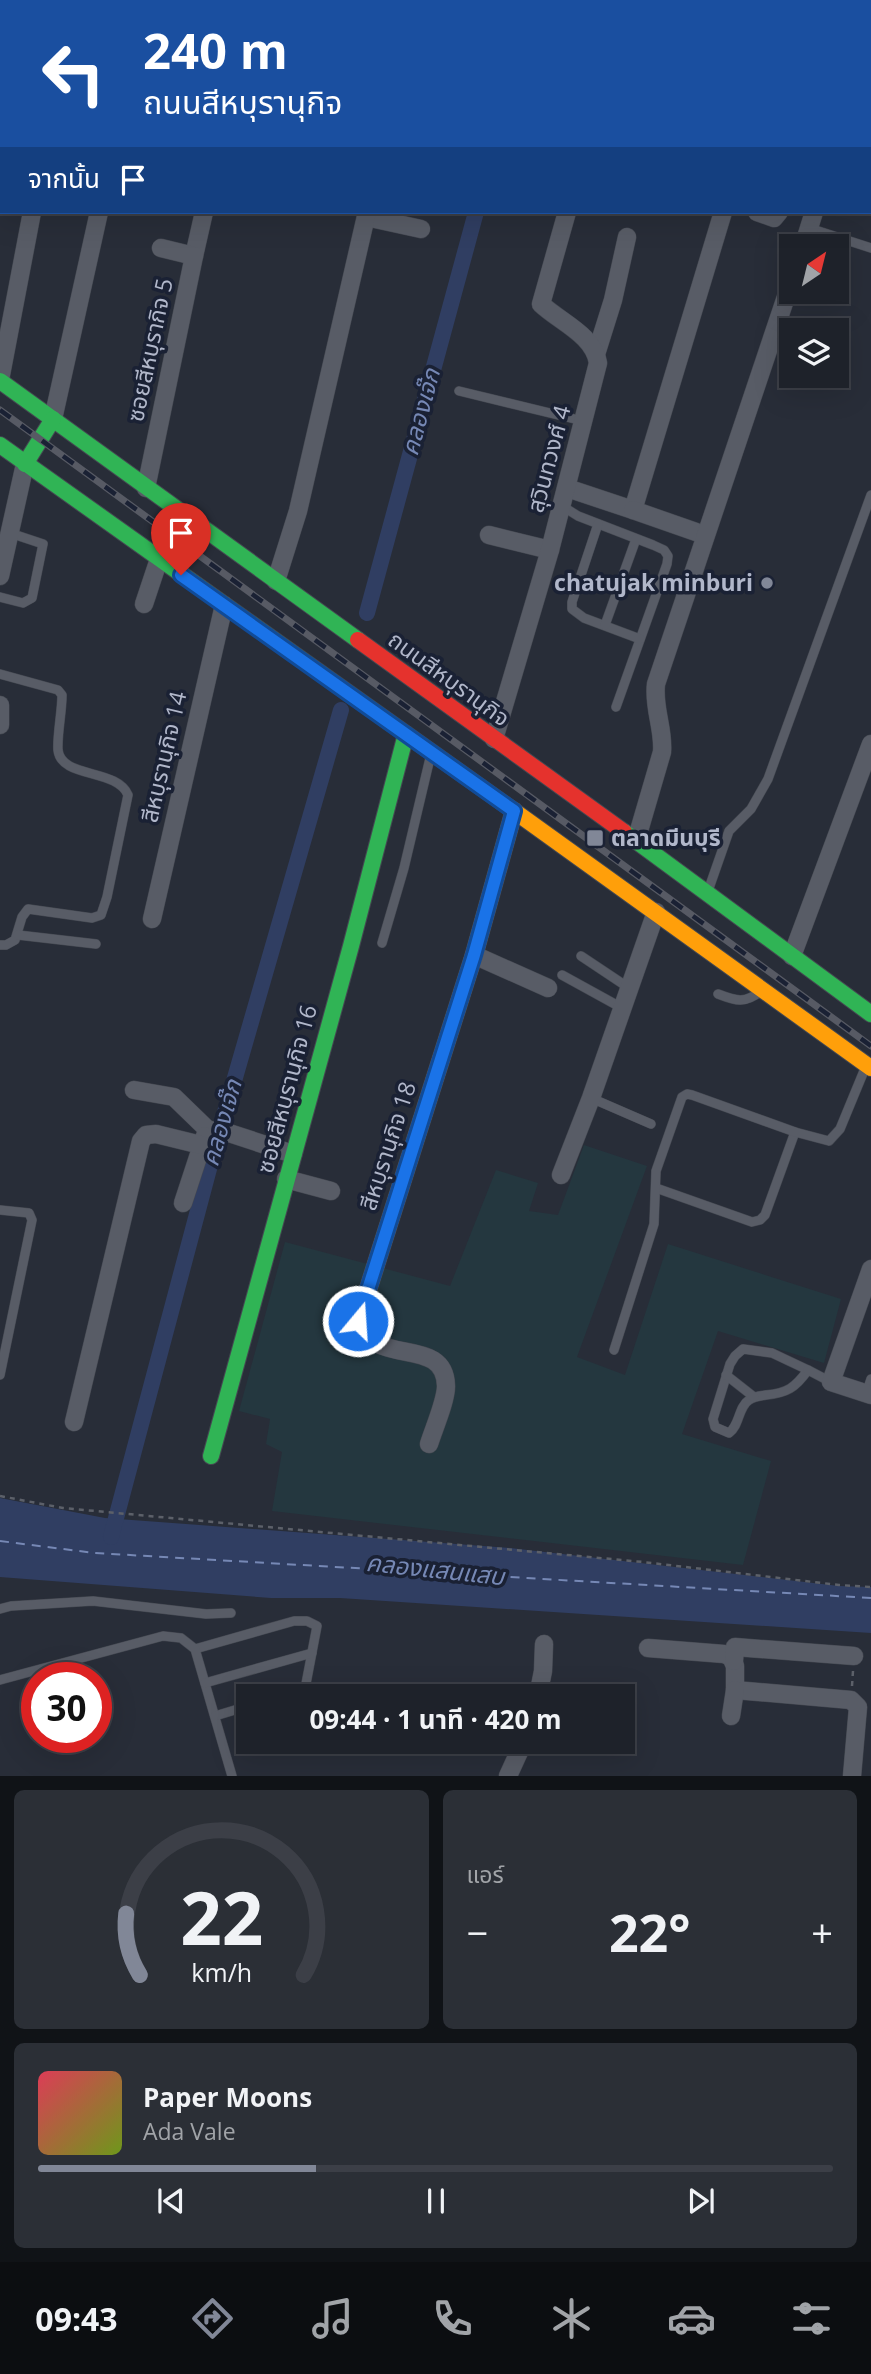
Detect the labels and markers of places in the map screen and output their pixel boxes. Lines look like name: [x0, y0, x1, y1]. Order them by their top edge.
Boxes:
pin: [151, 503, 211, 575]
place label: chatujak minburi: [554, 566, 753, 598]
marker: chatujak minburi: [759, 575, 775, 591]
place label: ตลาดมีนบุรี: [611, 821, 721, 853]
marker: ตลาดมีนบุรี: [585, 828, 605, 848]

